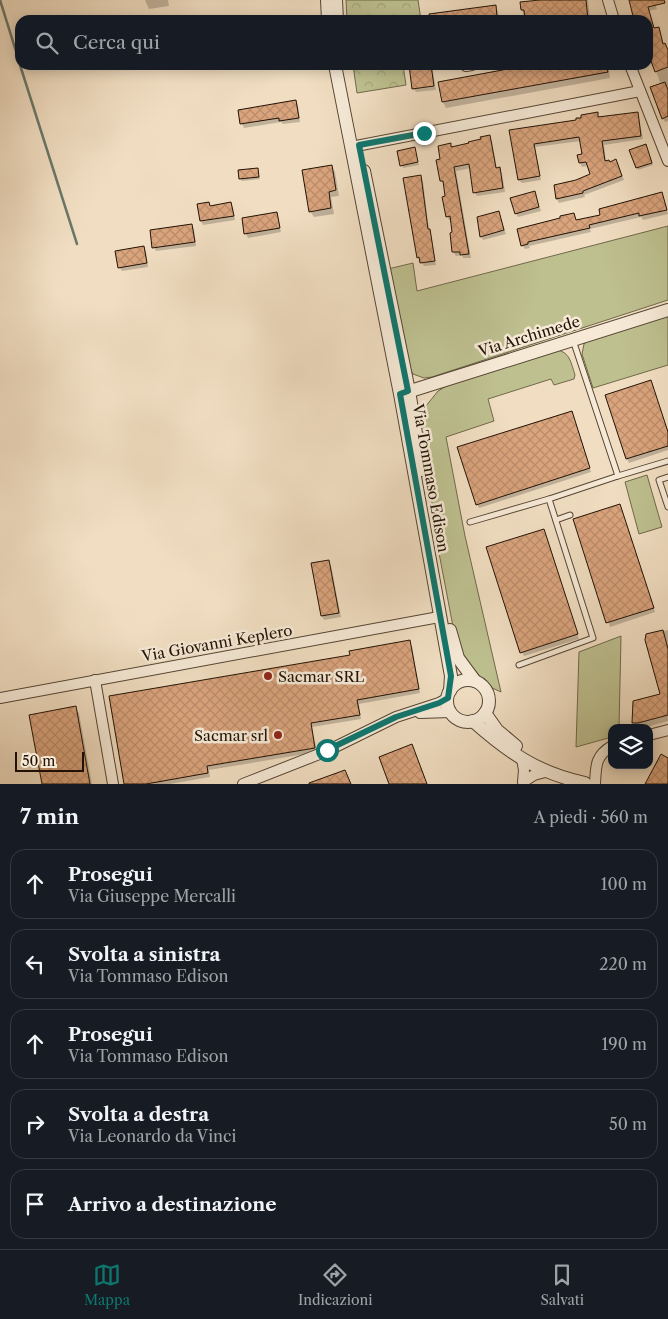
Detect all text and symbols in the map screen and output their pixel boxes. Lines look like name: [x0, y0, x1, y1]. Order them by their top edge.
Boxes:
search box: [15, 15, 653, 70]
icon: search: [33, 29, 61, 57]
text: Cerca qui: [73, 31, 160, 54]
route end: [413, 122, 436, 145]
street label: Via Archimede: [475, 311, 582, 361]
street label: Via Tommaso Edison: [408, 401, 454, 554]
street label: Via Giovanni Keplero: [139, 620, 294, 666]
place label: Sacmar SRL: [278, 667, 365, 686]
marker: Sacmar SRL: [262, 670, 274, 682]
map controls: [608, 724, 653, 769]
button: layers: [608, 724, 653, 769]
place label: Sacmar srl: [194, 726, 269, 745]
marker: Sacmar srl: [272, 729, 284, 741]
route start: [316, 739, 339, 762]
scale bar: [15, 749, 84, 772]
text: 50 m: [22, 752, 55, 770]
text: 7 min: [20, 804, 79, 829]
text: A piedi · 560 m: [534, 807, 648, 827]
text: Prosegui: [68, 863, 153, 886]
icon: ahead: [21, 870, 49, 898]
text: 100 m: [601, 874, 647, 894]
text: Via Giuseppe Mercalli: [68, 886, 236, 906]
text: Svolta a sinistra: [68, 943, 221, 966]
icon: left: [21, 950, 49, 978]
text: 220 m: [599, 954, 647, 974]
text: Via Tommaso Edison: [68, 966, 228, 986]
text: Prosegui: [68, 1023, 153, 1046]
icon: ahead: [21, 1030, 49, 1058]
text: 190 m: [602, 1034, 647, 1054]
text: Via Tommaso Edison: [68, 1046, 228, 1066]
text: Svolta a destra: [68, 1103, 209, 1126]
icon: right: [21, 1110, 49, 1138]
text: 50 m: [609, 1114, 647, 1134]
text: Via Leonardo da Vinci: [68, 1126, 236, 1146]
icon: arrive: [21, 1190, 49, 1218]
text: Arrivo a destinazione: [68, 1193, 277, 1216]
tab: Mappa: [84, 1261, 130, 1309]
tab: Indicazioni: [298, 1261, 373, 1309]
tab: Salvati: [541, 1261, 584, 1309]

